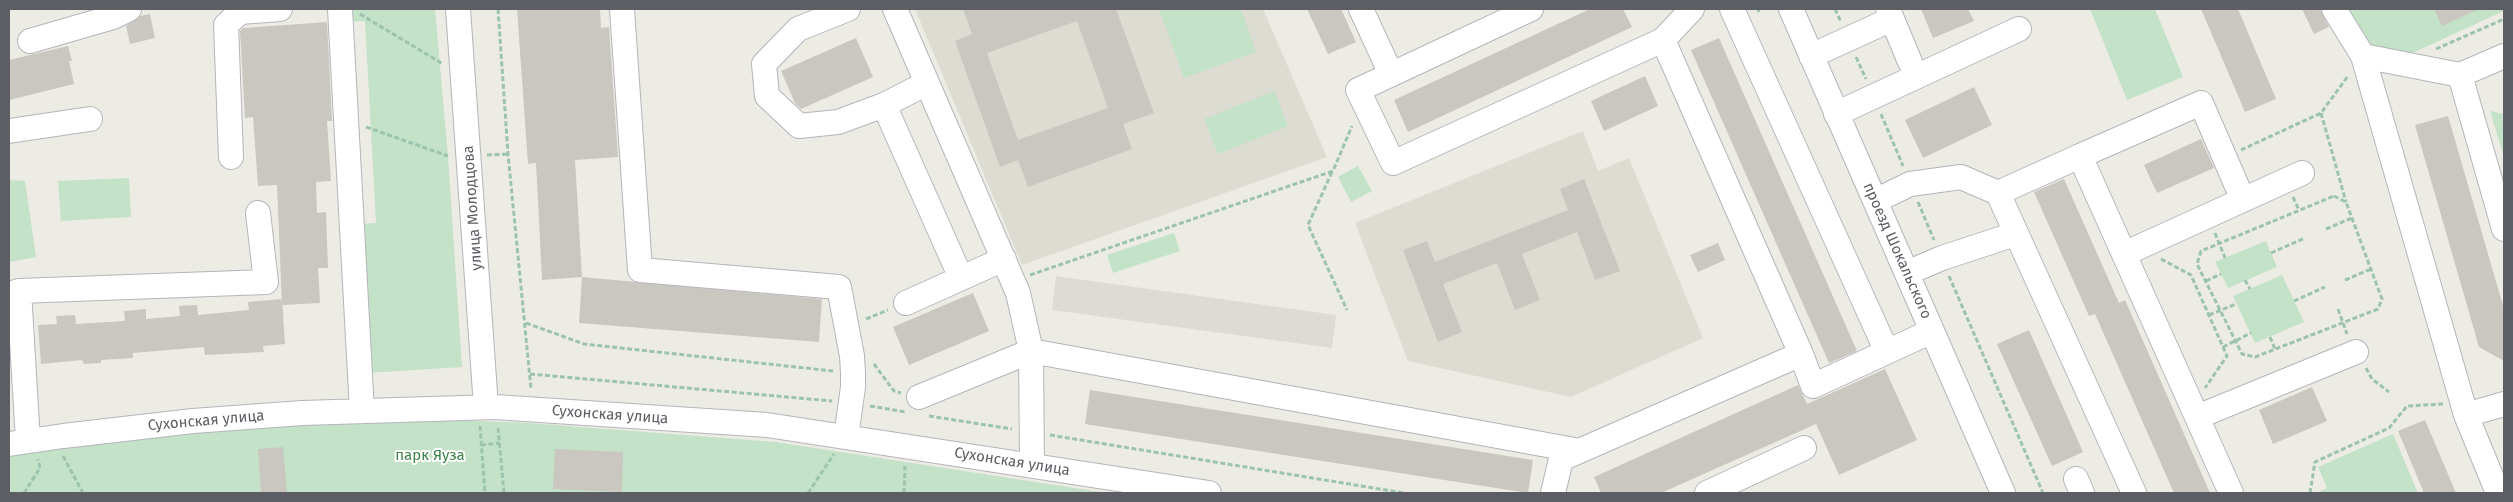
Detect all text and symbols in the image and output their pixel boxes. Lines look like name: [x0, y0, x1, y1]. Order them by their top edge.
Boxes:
street label: улица Молодцова: [460, 145, 486, 271]
street label: проезд Шокальского: [1859, 180, 1935, 322]
street label: Сухонская улица: [551, 402, 669, 428]
street label: Сухонская улица: [147, 407, 265, 435]
street label: Сухонская улица: [953, 444, 1071, 480]
park label: парк Яуза: [395, 447, 465, 465]

